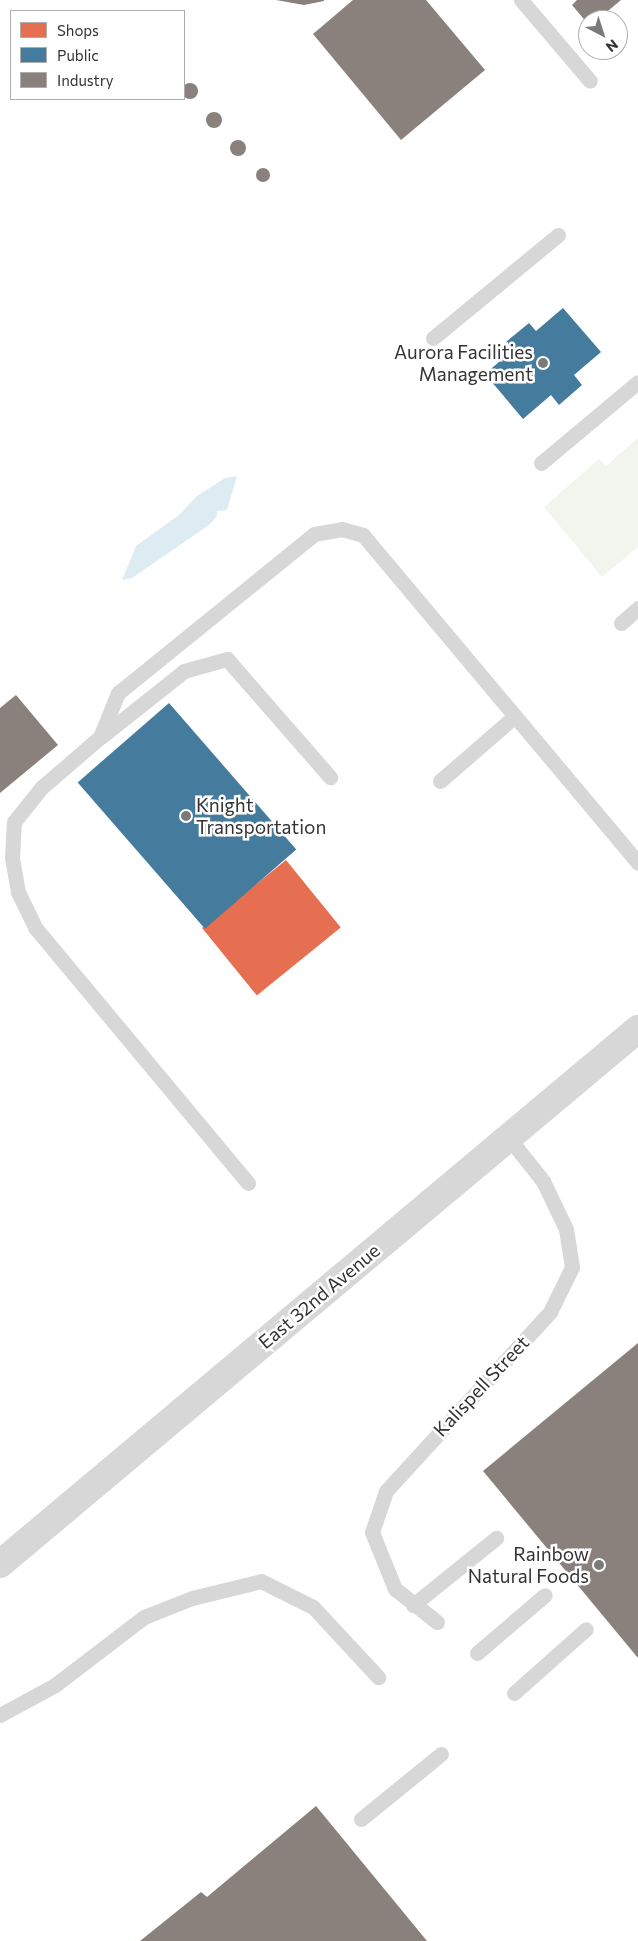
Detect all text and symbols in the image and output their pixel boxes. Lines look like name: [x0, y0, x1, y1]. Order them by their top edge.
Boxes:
legend: [10, 10, 185, 100]
north arrow: [578, 10, 628, 60]
text: Shops: [57, 21, 99, 39]
text: N: [603, 36, 622, 56]
text: Public: [57, 46, 99, 64]
text: Industry: [57, 71, 114, 89]
place label: Aurora Facilities Management: [394, 341, 533, 385]
marker: Aurora Facilities Management: [537, 357, 549, 369]
place label: Knight Transportation: [196, 794, 326, 838]
marker: Knight Transportation: [180, 810, 192, 822]
street label: East 32nd Avenue: [254, 1239, 384, 1353]
street label: Kalispell Street: [429, 1331, 533, 1441]
place label: Rainbow Natural Foods: [468, 1543, 589, 1587]
marker: Rainbow Natural Foods: [593, 1559, 605, 1571]

